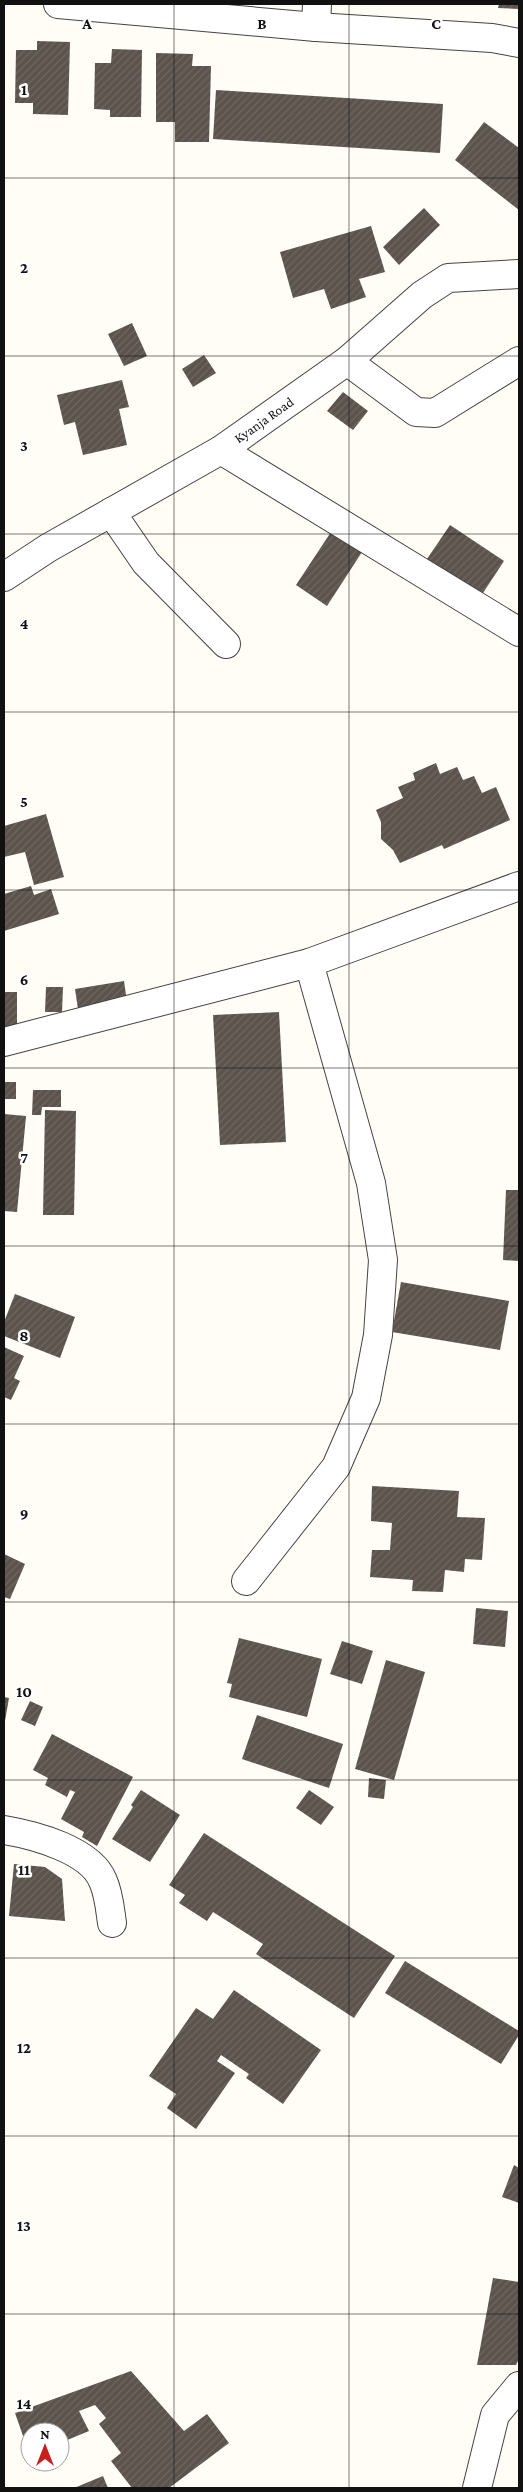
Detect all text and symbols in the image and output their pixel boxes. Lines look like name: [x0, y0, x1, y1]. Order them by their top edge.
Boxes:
text: A: [81, 15, 92, 32]
text: B: [257, 15, 267, 32]
text: C: [431, 15, 441, 32]
text: 1: [21, 81, 27, 98]
text: 2: [20, 259, 28, 276]
street label: Kyanja Road: [231, 393, 297, 446]
text: 3: [20, 437, 28, 454]
text: 4: [20, 615, 29, 632]
text: 5: [20, 793, 28, 810]
text: 6: [20, 971, 28, 988]
text: 7: [20, 1149, 28, 1166]
text: 8: [19, 1327, 29, 1344]
text: 9: [20, 1505, 28, 1522]
text: 10: [16, 1683, 32, 1700]
text: 11: [18, 1861, 30, 1878]
text: 12: [17, 2039, 31, 2056]
text: 13: [17, 2217, 31, 2234]
text: 14: [17, 2395, 32, 2412]
north arrow: [20, 2422, 70, 2472]
text: N: [40, 2426, 50, 2442]

